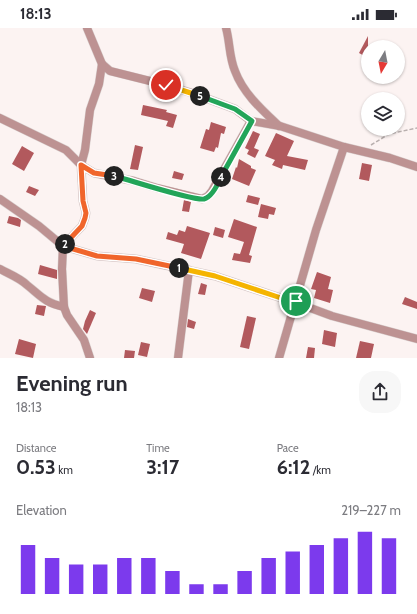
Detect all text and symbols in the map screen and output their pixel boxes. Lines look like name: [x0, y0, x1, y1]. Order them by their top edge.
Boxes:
text: 18:13: [20, 5, 52, 23]
north arrow: [361, 40, 405, 84]
map controls: [361, 40, 405, 136]
pin: [149, 68, 183, 102]
icon: check: [155, 74, 177, 96]
pin: 5: [190, 86, 210, 106]
text: 5: [197, 89, 203, 103]
button: layers: [361, 92, 405, 136]
pin: 3: [104, 166, 124, 186]
pin: 4: [211, 167, 231, 187]
text: 3: [111, 169, 117, 183]
text: 4: [218, 170, 224, 184]
pin: 2: [55, 234, 75, 254]
text: 2: [62, 237, 68, 251]
pin: 1: [169, 258, 189, 278]
text: 1: [177, 261, 181, 275]
pin: [279, 284, 313, 318]
icon: arrive: [285, 290, 307, 312]
text: Evening run: [16, 370, 128, 397]
button: share: [359, 371, 401, 413]
text: 18:13: [16, 399, 42, 415]
text: Distance: [16, 441, 57, 455]
text: Time: [146, 441, 170, 455]
text: Pace: [277, 441, 299, 455]
text: 0.53: [16, 455, 56, 479]
text: 3:17: [146, 455, 179, 479]
text: 6:12: [277, 455, 310, 479]
text: km: [56, 463, 73, 477]
text: /km: [310, 463, 331, 477]
text: Elevation: [16, 502, 67, 518]
text: 219–227 m: [341, 502, 401, 518]

